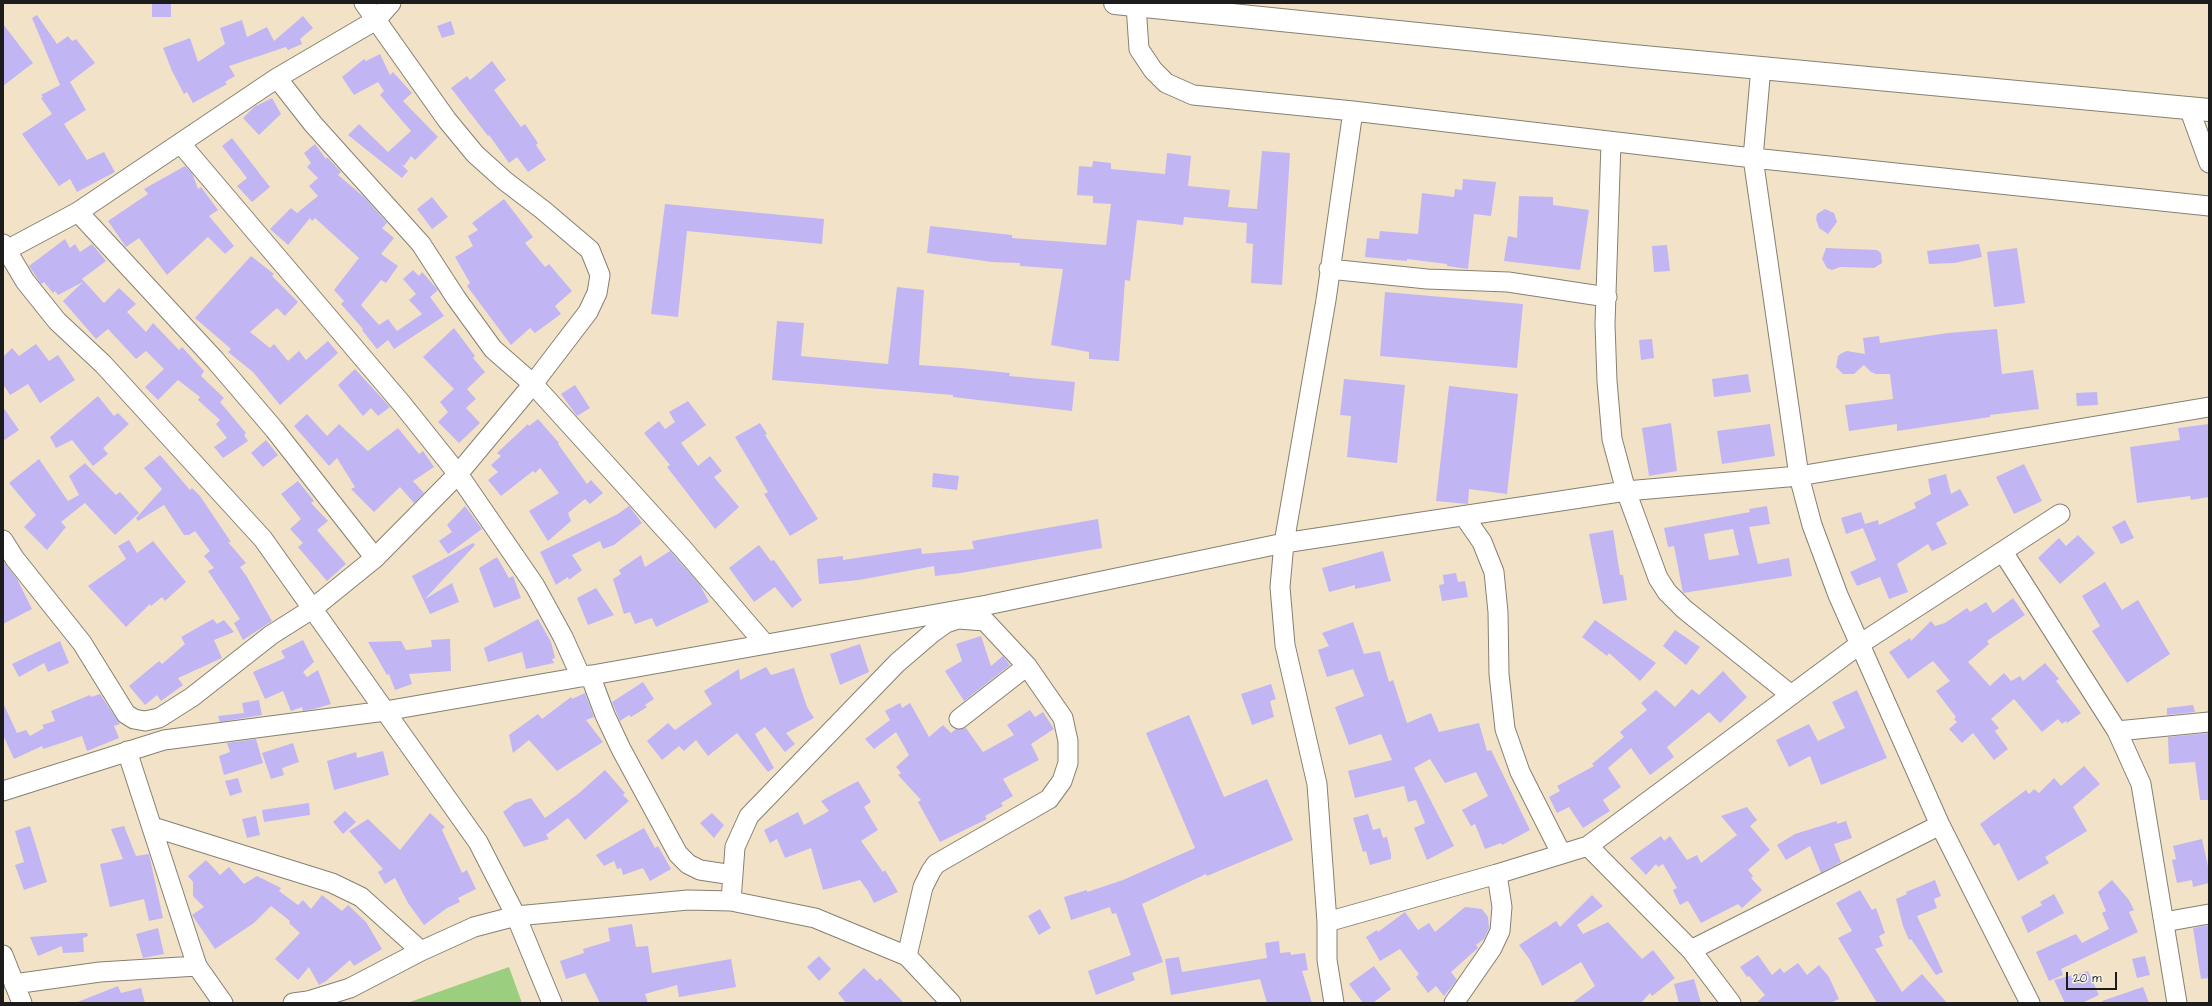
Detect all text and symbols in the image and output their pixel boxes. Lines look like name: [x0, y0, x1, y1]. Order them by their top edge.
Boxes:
scale bar: [2068, 964, 2119, 990]
text: 20 m: [2073, 970, 2102, 987]

